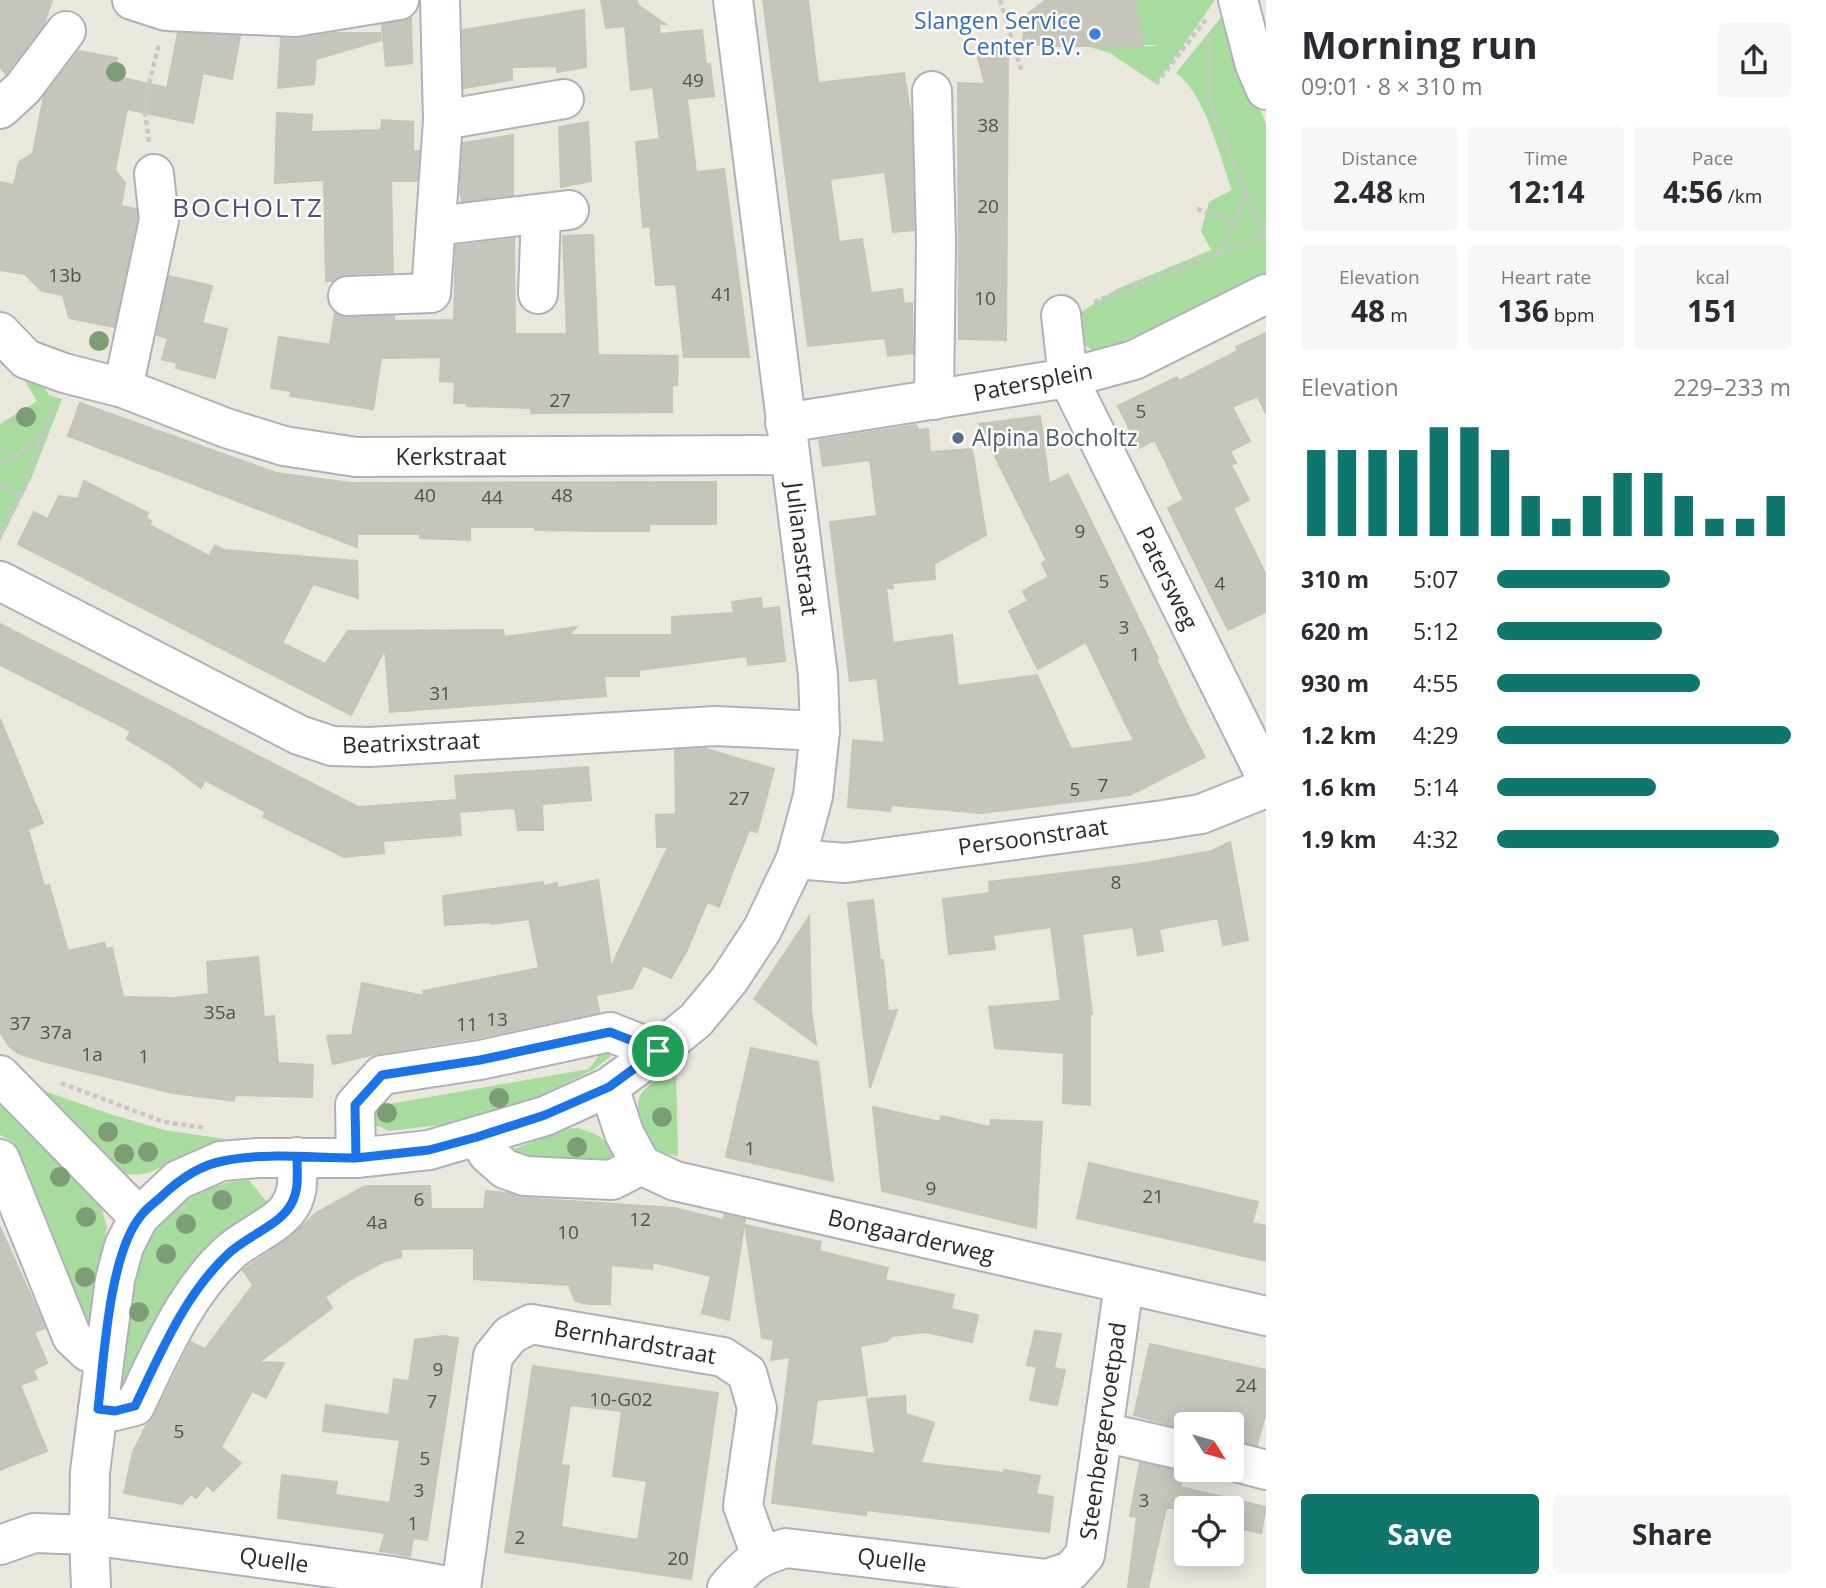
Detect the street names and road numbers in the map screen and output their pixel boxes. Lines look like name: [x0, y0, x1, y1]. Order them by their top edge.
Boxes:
street label: Patersplein: [970, 354, 1095, 408]
street label: Kerkstraat: [396, 440, 506, 472]
street label: Julianastraat: [779, 478, 827, 617]
street label: Patersweg: [1129, 521, 1207, 635]
street label: Beatrixstraat: [341, 724, 481, 760]
street label: Persoonstraat: [956, 810, 1110, 862]
street label: Bongaarderweg: [825, 1200, 998, 1270]
street label: Bernhardstraat: [552, 1311, 719, 1371]
street label: Steenbergervoetpad: [1071, 1320, 1133, 1542]
street label: Quelle: [238, 1538, 311, 1580]
street label: Quelle: [856, 1539, 929, 1579]

